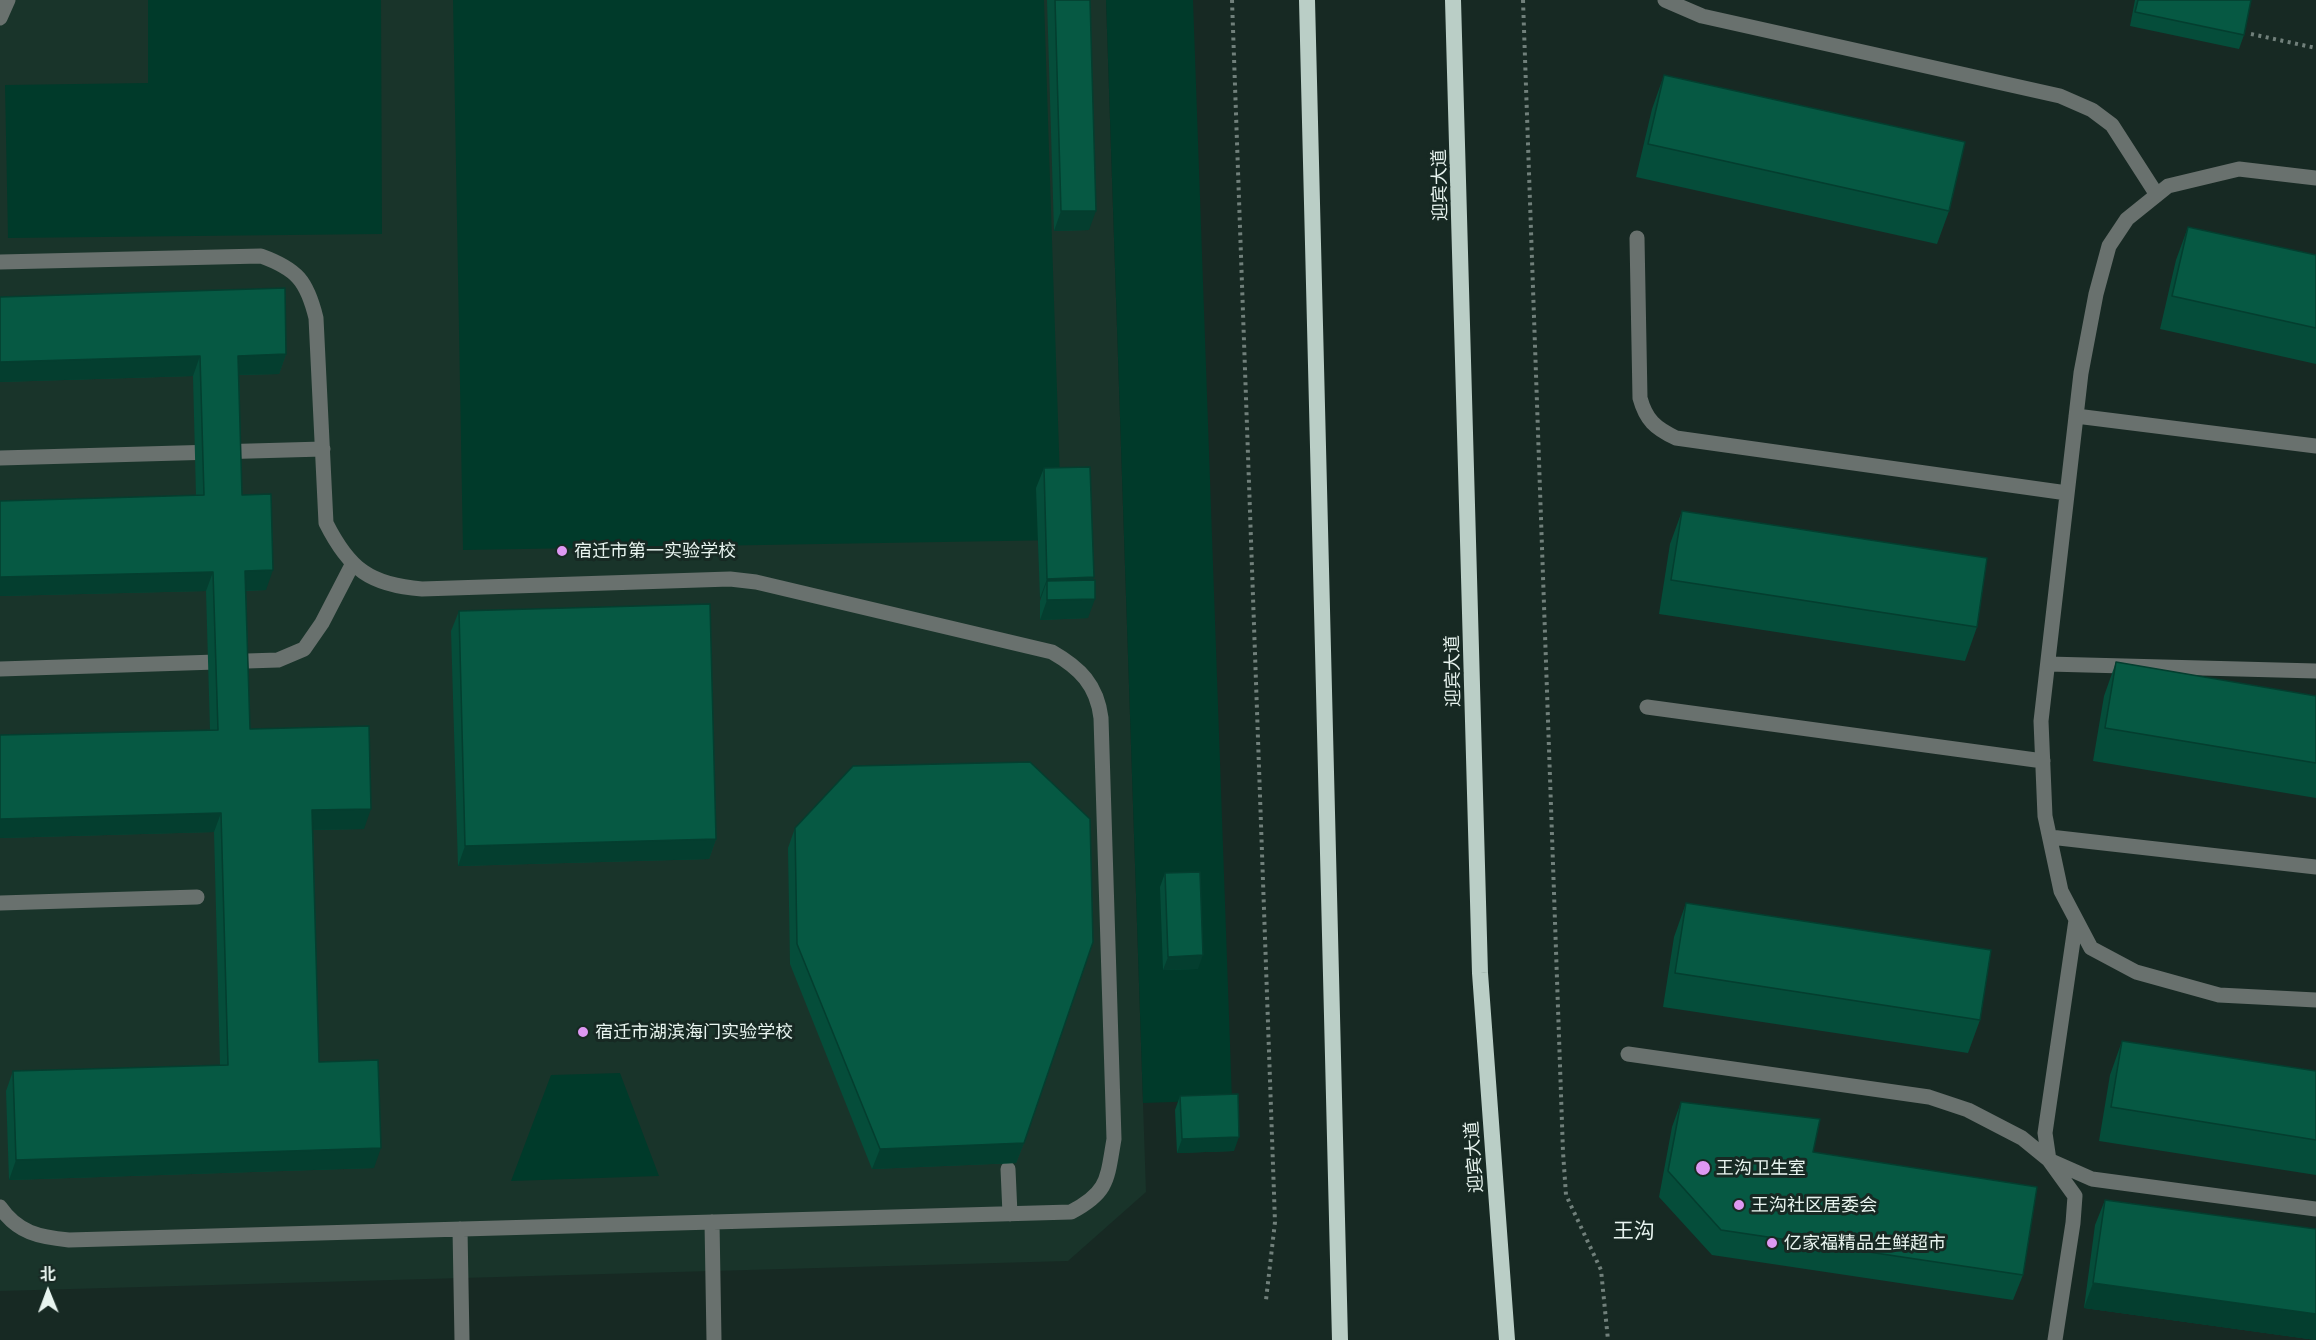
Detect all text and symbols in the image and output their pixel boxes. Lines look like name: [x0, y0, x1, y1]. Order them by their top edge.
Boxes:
street label: 迎宾大道: [1429, 149, 1451, 221]
place label: 宿迁市第一实验学校: [574, 540, 736, 562]
marker: 宿迁市第一实验学校: [555, 544, 569, 558]
street label: 迎宾大道: [1442, 635, 1464, 707]
place label: 宿迁市湖滨海门实验学校: [595, 1021, 793, 1043]
marker: 宿迁市湖滨海门实验学校: [576, 1025, 590, 1039]
street label: 迎宾大道: [1461, 1120, 1487, 1194]
place label: 王沟卫生室: [1716, 1157, 1806, 1179]
marker: 王沟卫生室: [1694, 1159, 1712, 1177]
place label: 王沟社区居委会: [1751, 1194, 1877, 1216]
marker: 王沟社区居委会: [1732, 1198, 1746, 1212]
district label: 王沟: [1613, 1218, 1655, 1244]
place label: 亿家福精品生鲜超市: [1784, 1232, 1946, 1254]
marker: 亿家福精品生鲜超市: [1765, 1236, 1779, 1250]
north arrow: [18, 1262, 78, 1322]
text: 北: [40, 1265, 56, 1283]

